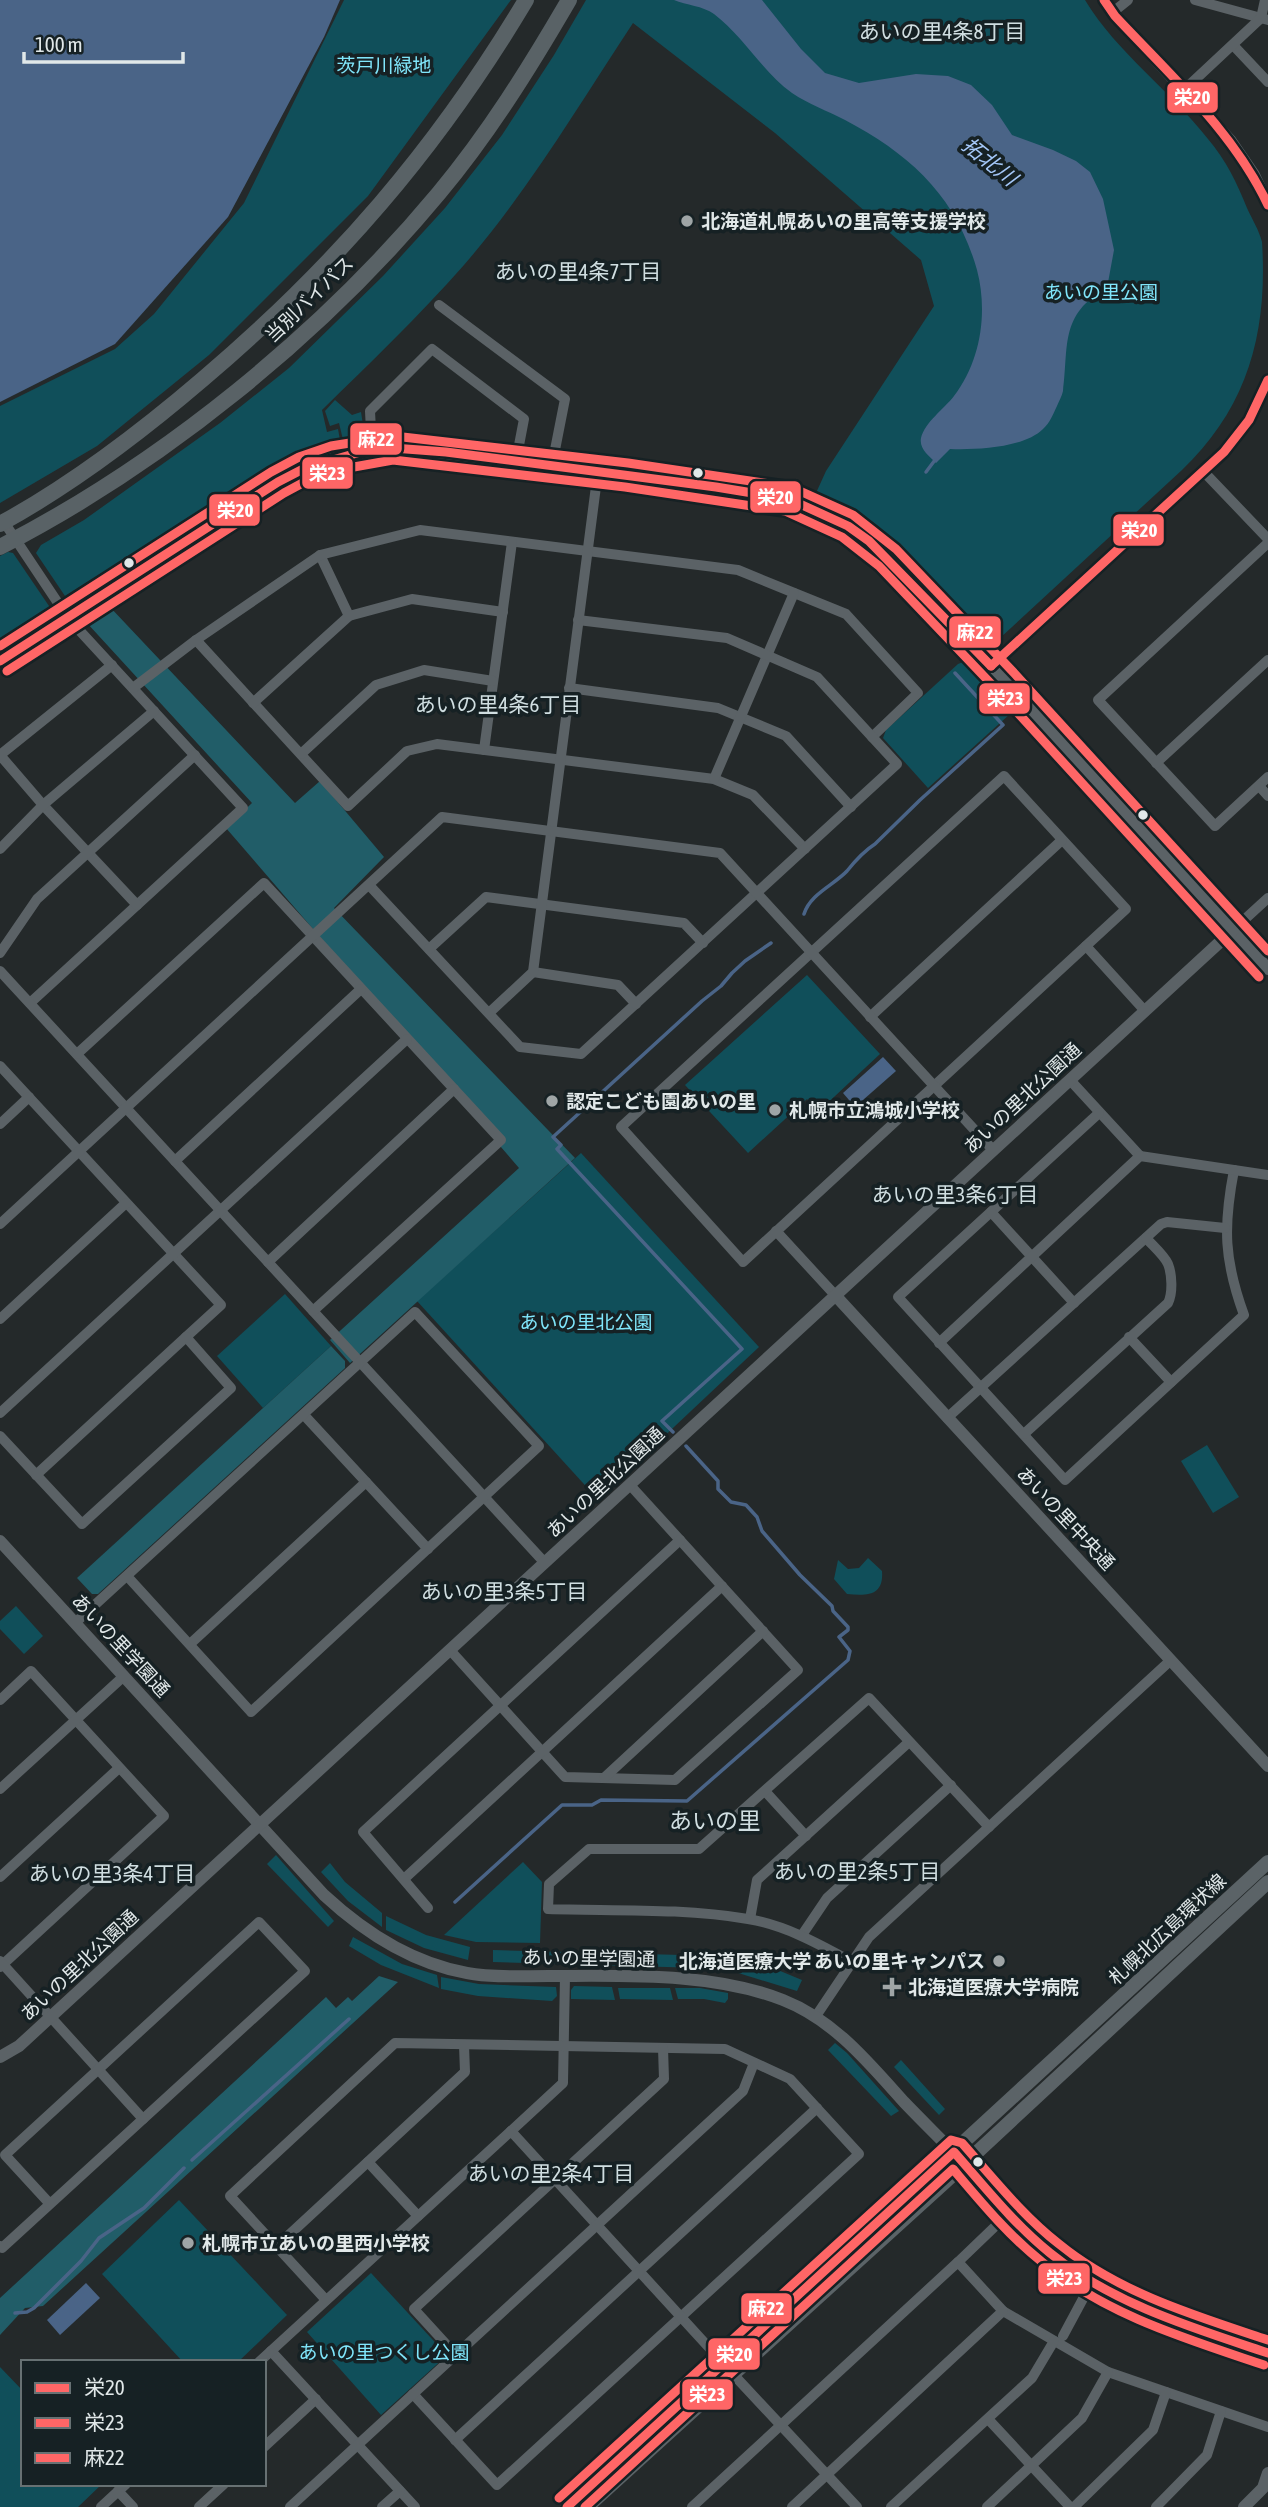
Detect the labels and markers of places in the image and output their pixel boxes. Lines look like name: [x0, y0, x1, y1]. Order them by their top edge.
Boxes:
place label: 北海道札幌あいの里高等支援学校: [701, 210, 986, 232]
marker: 北海道札幌あいの里高等支援学校: [679, 213, 695, 229]
unlabelled marker: [691, 466, 705, 480]
unlabelled marker: [122, 556, 136, 570]
unlabelled marker: [1136, 808, 1150, 822]
place label: 認定こども園あいの里: [566, 1090, 756, 1112]
marker: 認定こども園あいの里: [544, 1093, 560, 1109]
place label: 札幌市立鴻城小学校: [789, 1099, 960, 1121]
marker: 札幌市立鴻城小学校: [767, 1102, 783, 1118]
place label: 北海道医療大学 あいの里キャンパス: [678, 1950, 985, 1972]
marker: 北海道医療大学 あいの里キャンパス: [991, 1953, 1007, 1969]
place label: 北海道医療大学病院: [908, 1976, 1079, 1998]
marker: 北海道医療大学病院: [882, 1977, 902, 1997]
unlabelled marker: [971, 2155, 985, 2169]
place label: 札幌市立あいの里西小学校: [202, 2232, 430, 2254]
marker: 札幌市立あいの里西小学校: [180, 2235, 196, 2251]

